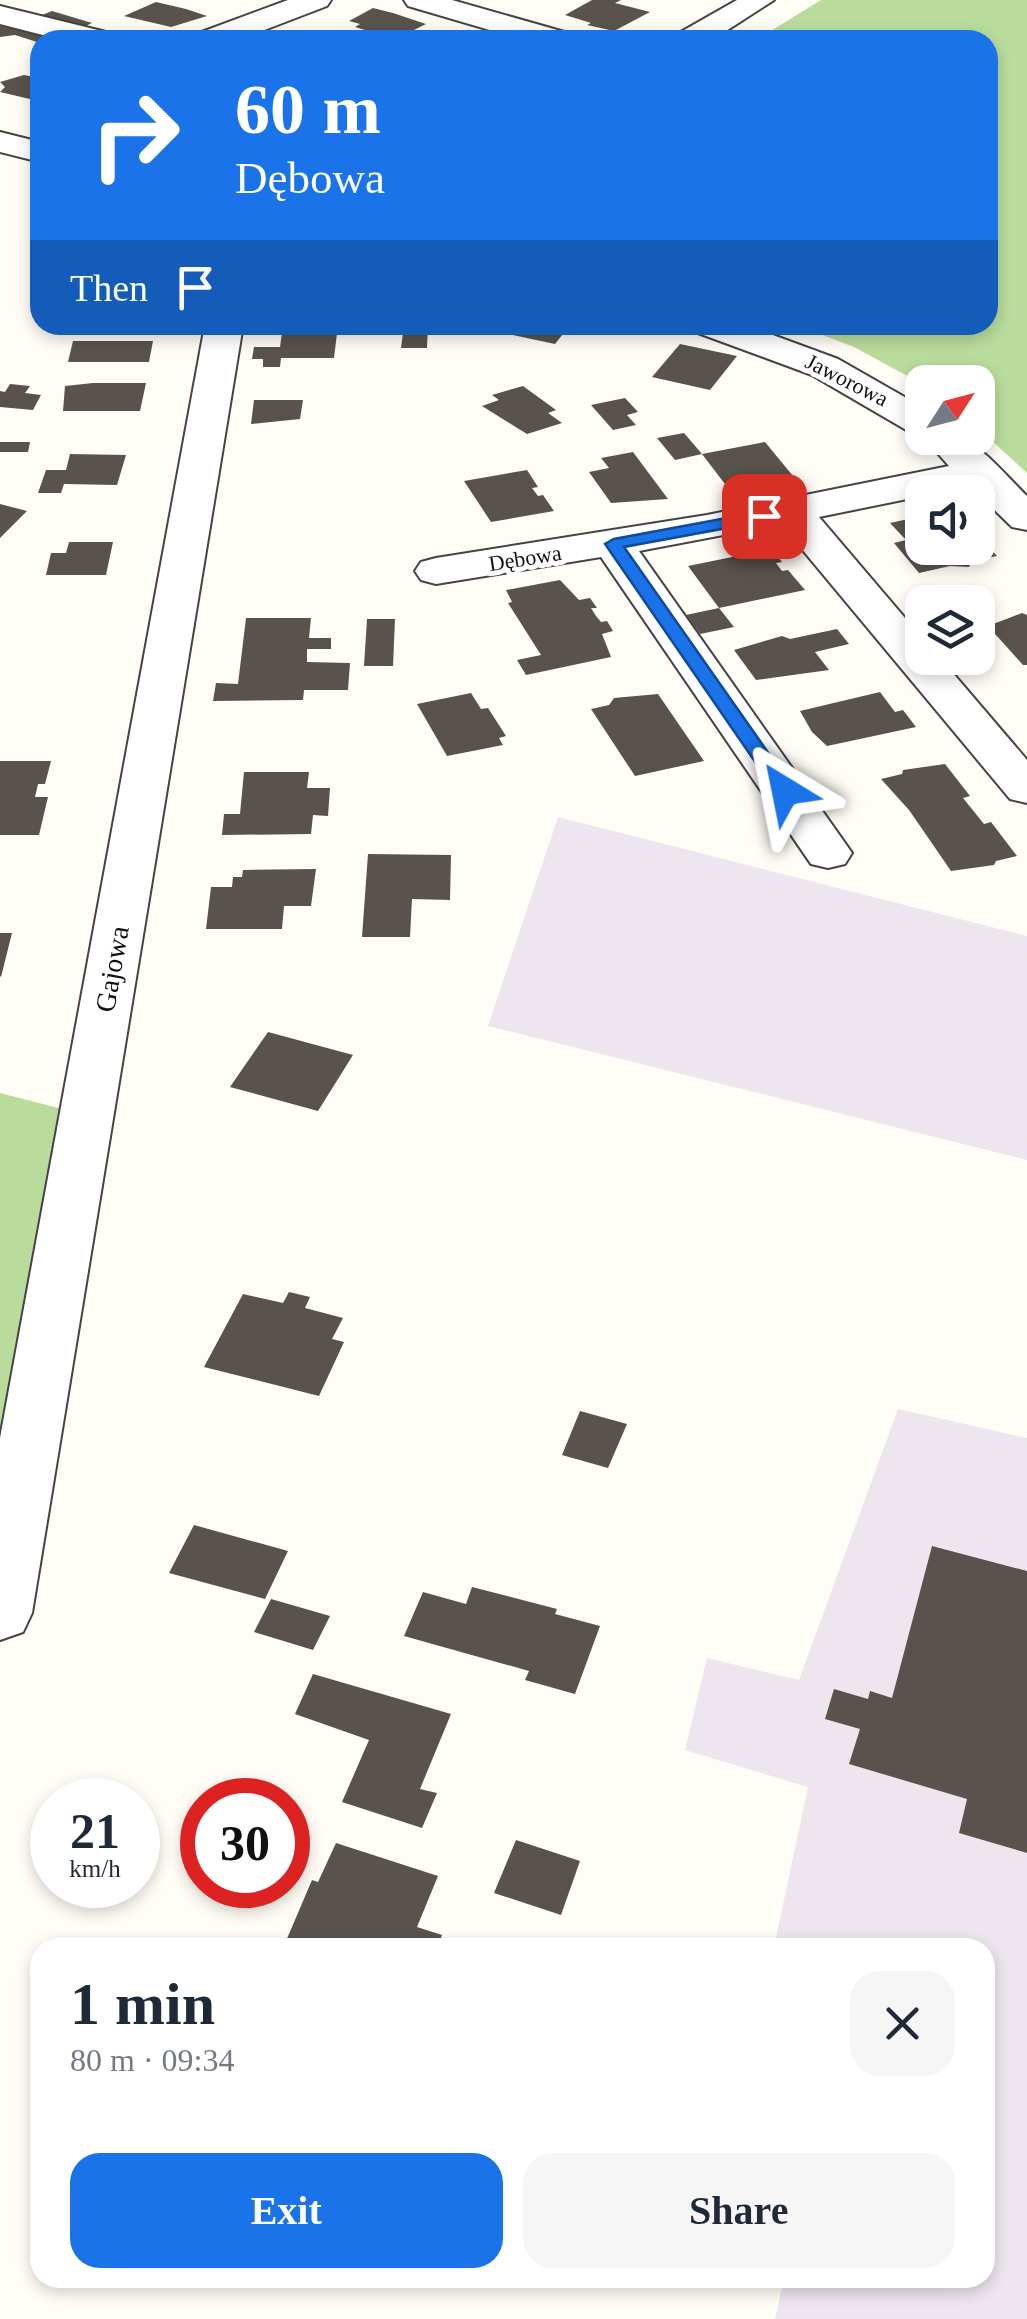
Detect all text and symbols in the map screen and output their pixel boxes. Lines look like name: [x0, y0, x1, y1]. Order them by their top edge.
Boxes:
icon: right: [70, 70, 200, 200]
text: 60 m: [235, 71, 381, 148]
text: Dębowa: [235, 153, 385, 203]
icon: arrive: [168, 260, 223, 315]
text: Then: [70, 267, 148, 309]
street label: Jaworowa: [802, 349, 893, 411]
north arrow: [905, 365, 995, 455]
map controls: [905, 365, 995, 675]
pin: [722, 474, 807, 559]
button: sound: [905, 475, 995, 565]
icon: arrive: [737, 489, 792, 544]
street label: Dębowa: [487, 540, 563, 576]
button: layers: [905, 585, 995, 675]
position arrow: [733, 739, 837, 843]
street label: Gajowa: [89, 923, 135, 1015]
speed limit sign: 30: [180, 1778, 310, 1908]
text: 21: [70, 1803, 120, 1859]
text: km/h: [69, 1855, 121, 1882]
text: 1 min: [70, 1971, 215, 2037]
button: close: [850, 1971, 955, 2076]
text: 80 m · 09:34: [70, 2042, 234, 2078]
button: Exit: [70, 2153, 503, 2268]
button: Share: [523, 2153, 955, 2268]

